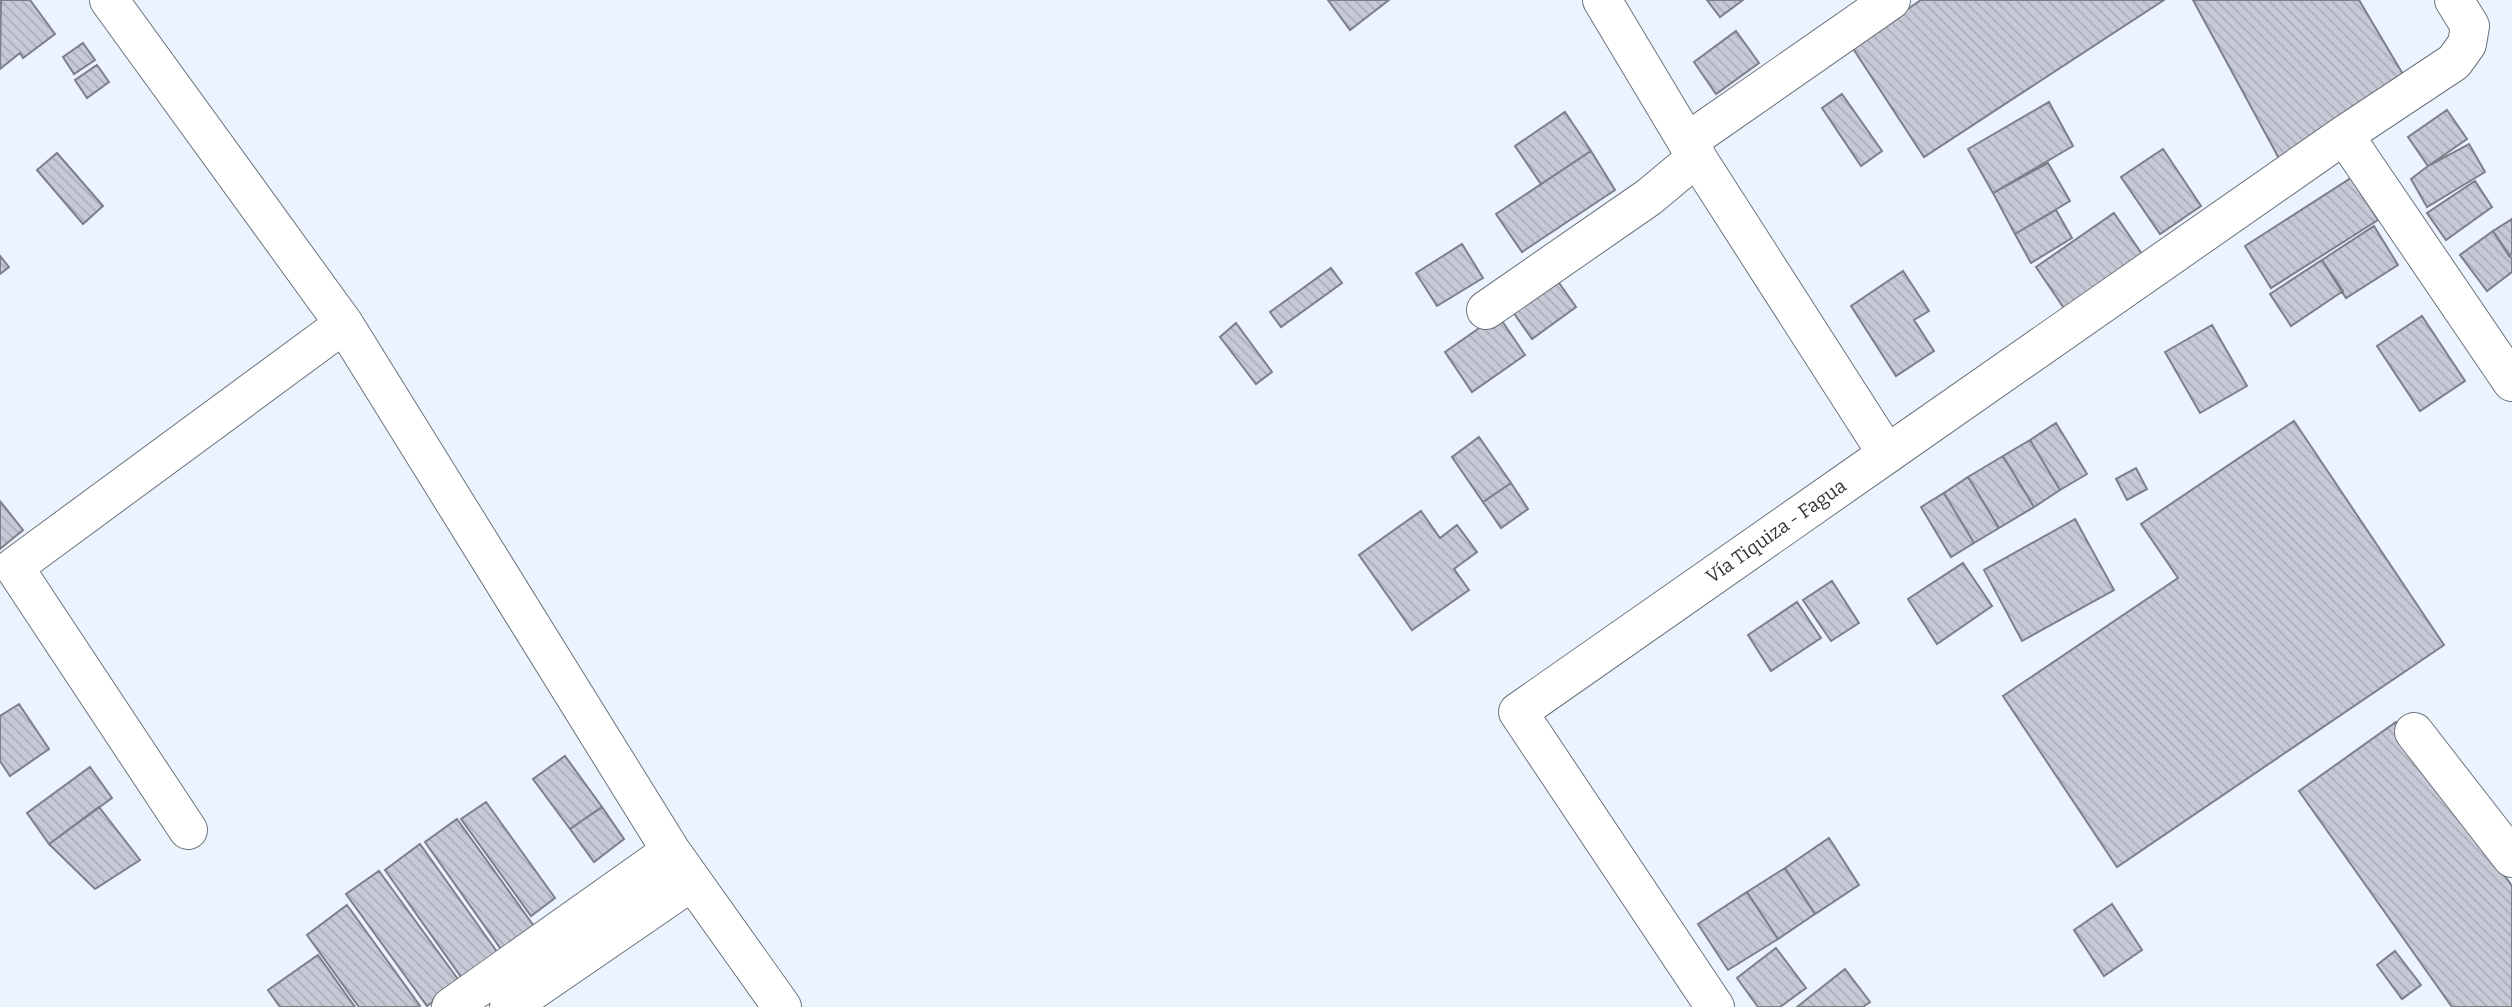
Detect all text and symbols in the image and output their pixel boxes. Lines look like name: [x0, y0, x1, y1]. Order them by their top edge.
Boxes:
street label: Vía Tiquiza - Fagua: [1701, 474, 1851, 588]

